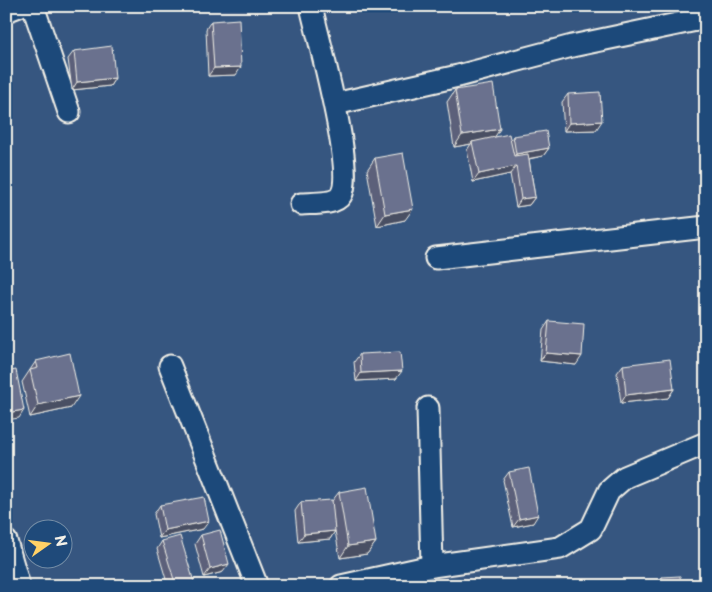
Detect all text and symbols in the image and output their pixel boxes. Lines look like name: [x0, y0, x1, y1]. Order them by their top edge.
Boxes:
north arrow: [22, 520, 72, 570]
text: N: [50, 533, 73, 549]

